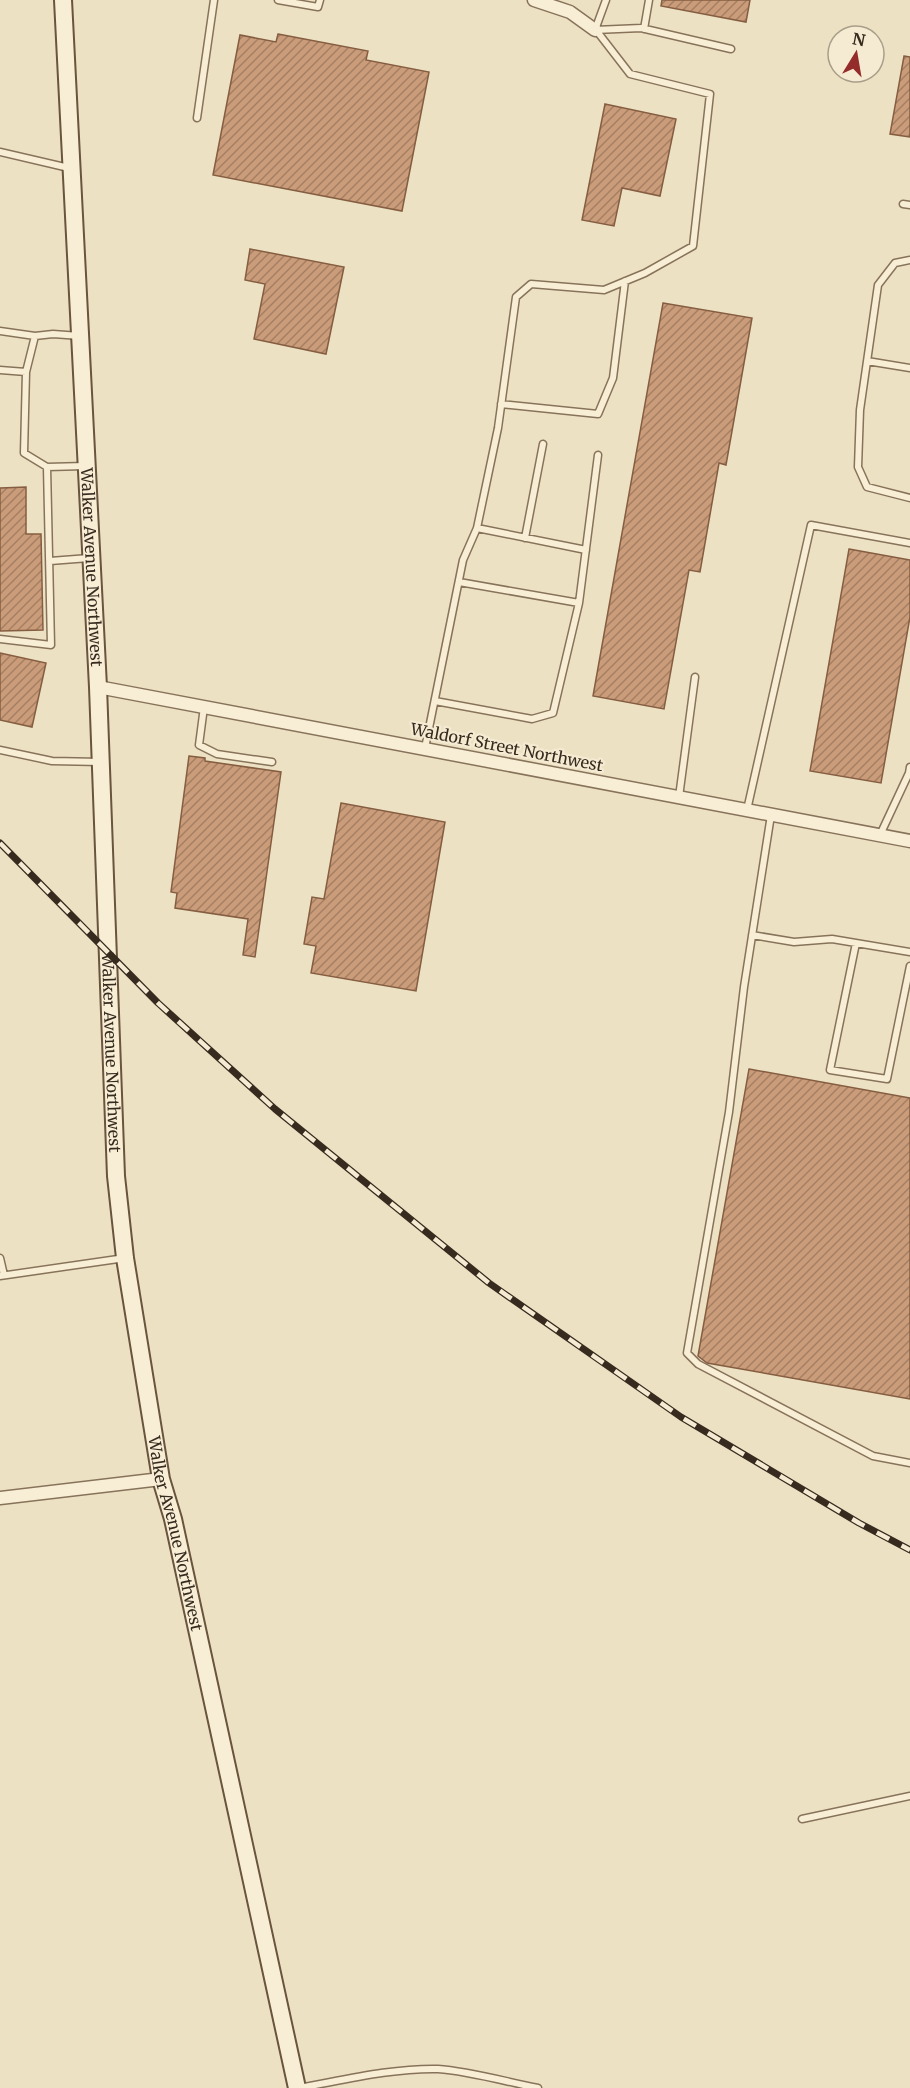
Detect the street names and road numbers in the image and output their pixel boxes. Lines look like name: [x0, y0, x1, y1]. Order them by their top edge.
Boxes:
street label: Walker Avenue Northwest: [77, 466, 107, 668]
street label: Waldorf Street Northwest: [408, 718, 606, 776]
street label: Walker Avenue Northwest: [98, 952, 125, 1154]
street label: Walker Avenue Northwest: [144, 1434, 207, 1633]

